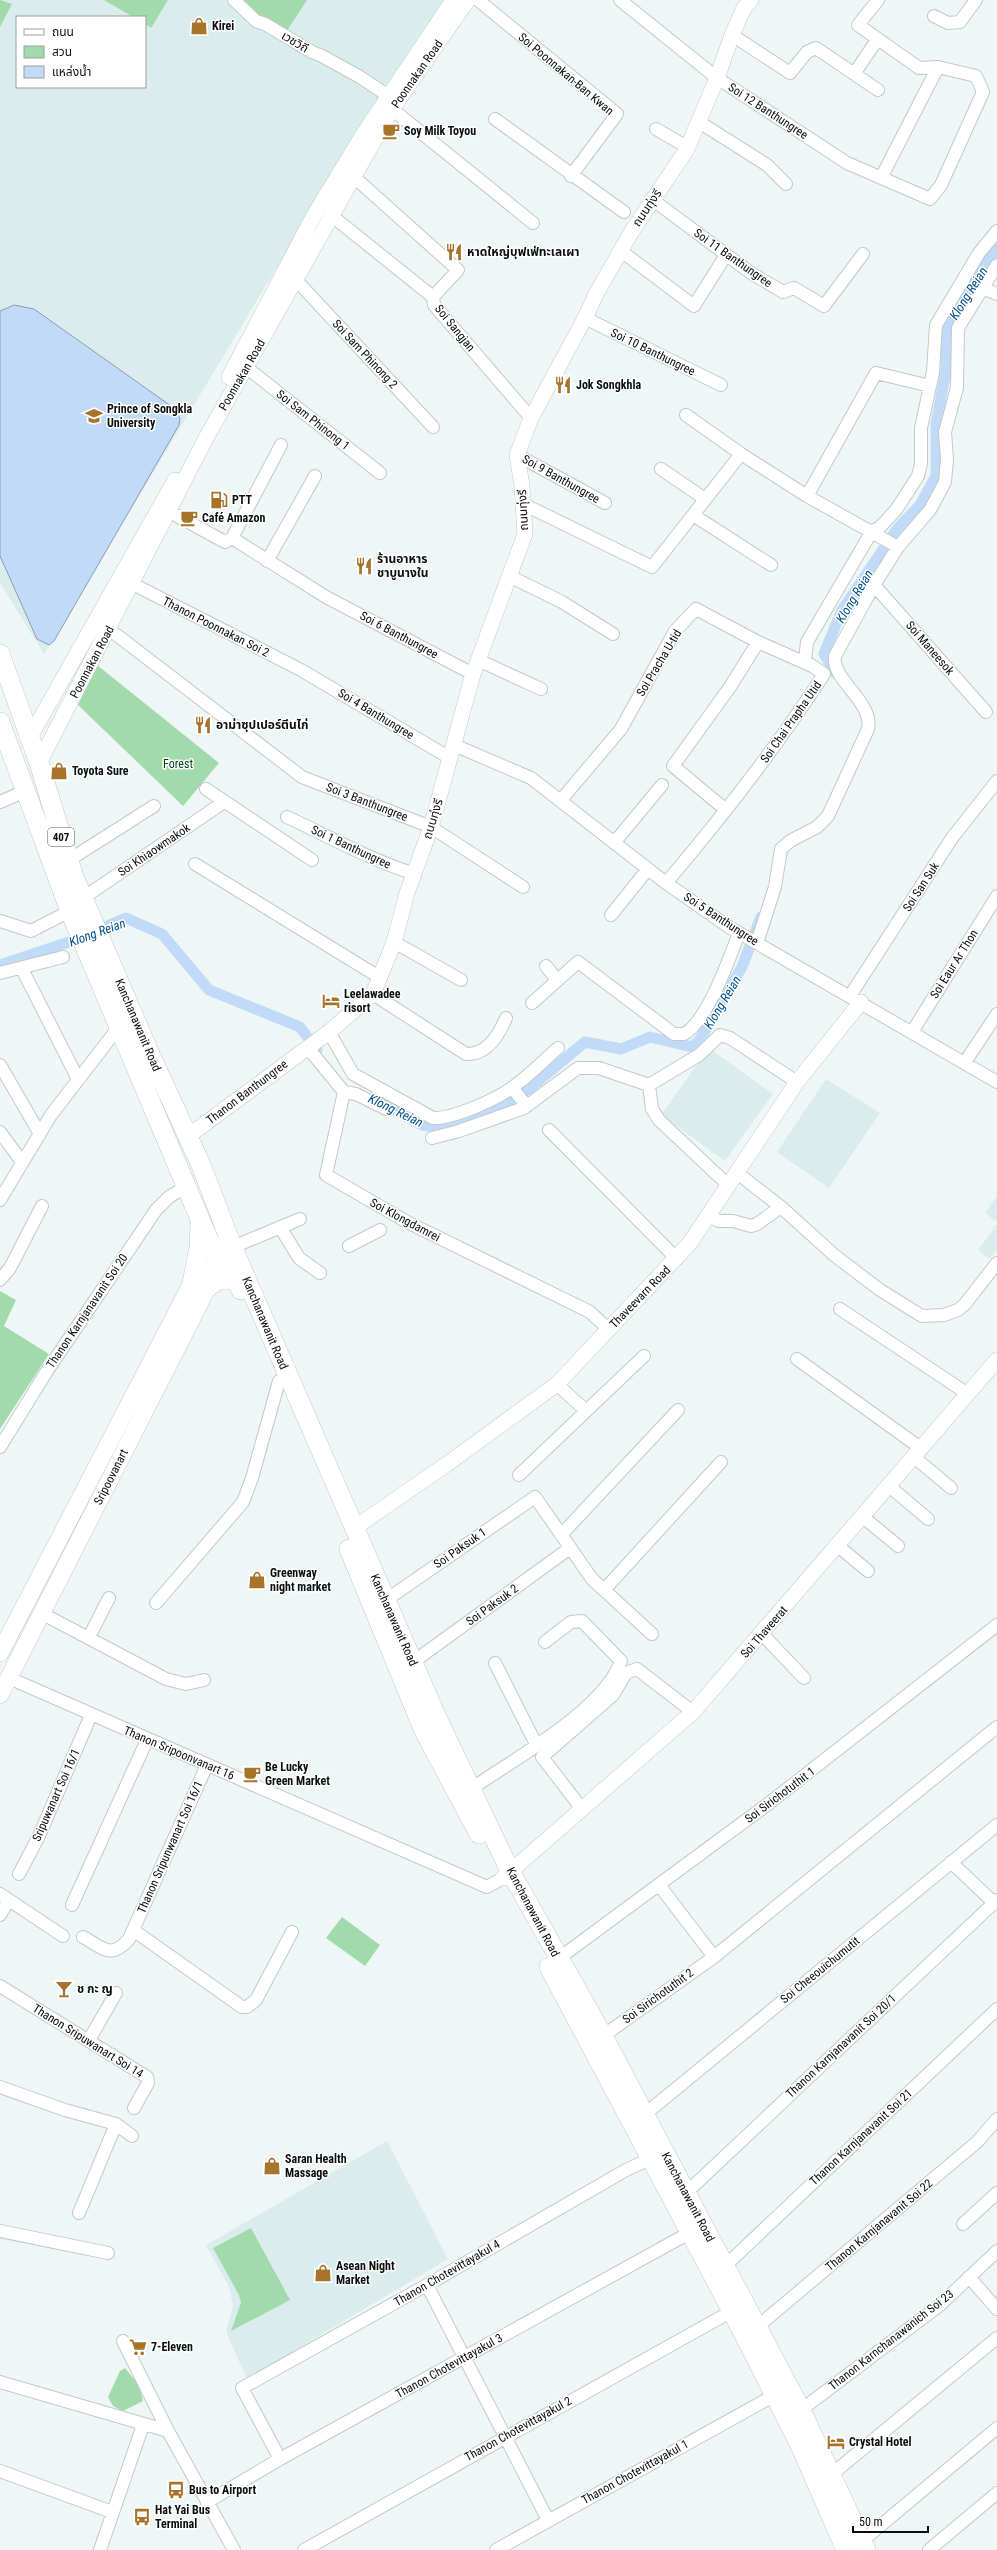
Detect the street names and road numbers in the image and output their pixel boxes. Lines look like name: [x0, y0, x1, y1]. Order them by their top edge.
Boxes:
street label: เวชวิถี: [279, 29, 311, 55]
street label: Soi Poonnakan-Ban Kwan: [516, 30, 617, 118]
street label: Poonnakan Road: [388, 37, 446, 111]
street label: Soi 12 Banthungree: [726, 80, 811, 142]
street label: ถนนทุ่งรี: [630, 187, 664, 229]
street label: Soi 11 Banthungree: [691, 226, 775, 290]
street label: Soi Sangjan: [432, 302, 478, 354]
street label: Soi Sam Phinong 2: [330, 317, 401, 391]
street label: Soi 10 Banthungree: [609, 326, 698, 379]
street label: Poonnakan Road: [216, 337, 268, 413]
street label: Soi Sam Phinong 1: [274, 387, 352, 453]
street label: Soi 9 Banthungree: [520, 452, 602, 506]
street label: ถนนทุ่งรี: [515, 489, 531, 531]
street label: Thanon Poonnakan Soi 2: [160, 594, 272, 660]
street label: Soi 6 Banthungree: [358, 609, 441, 662]
street label: Soi Maneesok: [903, 618, 957, 678]
street label: Poonnakan Road: [67, 623, 117, 701]
street label: Soi Pracha U-tid: [634, 627, 684, 699]
street label: Soi Chai Prapha Utid: [758, 678, 824, 766]
street label: Soi 4 Banthungree: [335, 686, 417, 742]
street label: Soi 3 Banthungree: [324, 780, 410, 824]
street label: ถนนทุ่งรี: [420, 797, 446, 841]
street label: Soi Khiaowmakok: [115, 820, 193, 879]
street label: Soi 1 Banthungree: [309, 822, 393, 872]
road number: 407: [48, 828, 74, 846]
street label: Soi San Suk: [900, 859, 942, 914]
street label: Soi 5 Banthungree: [681, 890, 761, 949]
street label: Soi Eaur Ar Thon: [927, 927, 981, 1001]
street label: Kanchanawanit Road: [112, 977, 164, 1073]
street label: Thanon Banthungree: [204, 1057, 291, 1127]
street label: Soi Klongdamrei: [368, 1196, 442, 1244]
street label: Thanon Karnjanavanit Soi 20: [43, 1251, 131, 1371]
street label: Thaveevarn Road: [607, 1263, 673, 1331]
street label: Kanchanawanit Road: [239, 1275, 291, 1371]
street label: Sripoovanart: [91, 1447, 131, 1507]
street label: Soi Paksuk 1: [431, 1525, 489, 1571]
street label: Kanchanawanit Road: [367, 1572, 421, 1668]
street label: Soi Paksuk 2: [463, 1581, 521, 1629]
street label: Soi Thaveerat: [738, 1603, 791, 1661]
street label: Thanon Sripoonvanart 16: [121, 1723, 237, 1783]
street label: Sripuwanart Soi 16/1: [29, 1747, 83, 1843]
street label: Soi Sirichotuthit 1: [742, 1764, 818, 1826]
street label: Thanon Sripunwanart Soi 16/1: [134, 1779, 206, 1915]
street label: Kanchanawanit Road: [504, 1865, 563, 1959]
street label: Soi Cheeouichumutit: [778, 1933, 863, 2006]
street label: Soi Sirichotuthit 2: [620, 1966, 696, 2026]
street label: Thanon Karnjanavanit Soi 20/1: [783, 1991, 899, 2101]
street label: Thanon Sripuwanart Soi 14: [30, 2001, 146, 2081]
street label: Thanon Karnjanavanit Soi 21: [807, 2086, 915, 2188]
street label: Kanchanawanit Road: [659, 2150, 718, 2244]
street label: Thanon Karnjanavanit Soi 22: [823, 2176, 935, 2274]
street label: Thanon Chotevittayakul 4: [392, 2237, 502, 2309]
street label: Thanon Karnchanawanich Soi 23: [826, 2287, 956, 2393]
street label: Thanon Chotevittayakul 3: [393, 2331, 505, 2401]
street label: Thanon Chotevittayakul 2: [462, 2394, 574, 2464]
street label: Thanon Chotevittayakul 1: [579, 2437, 691, 2507]

